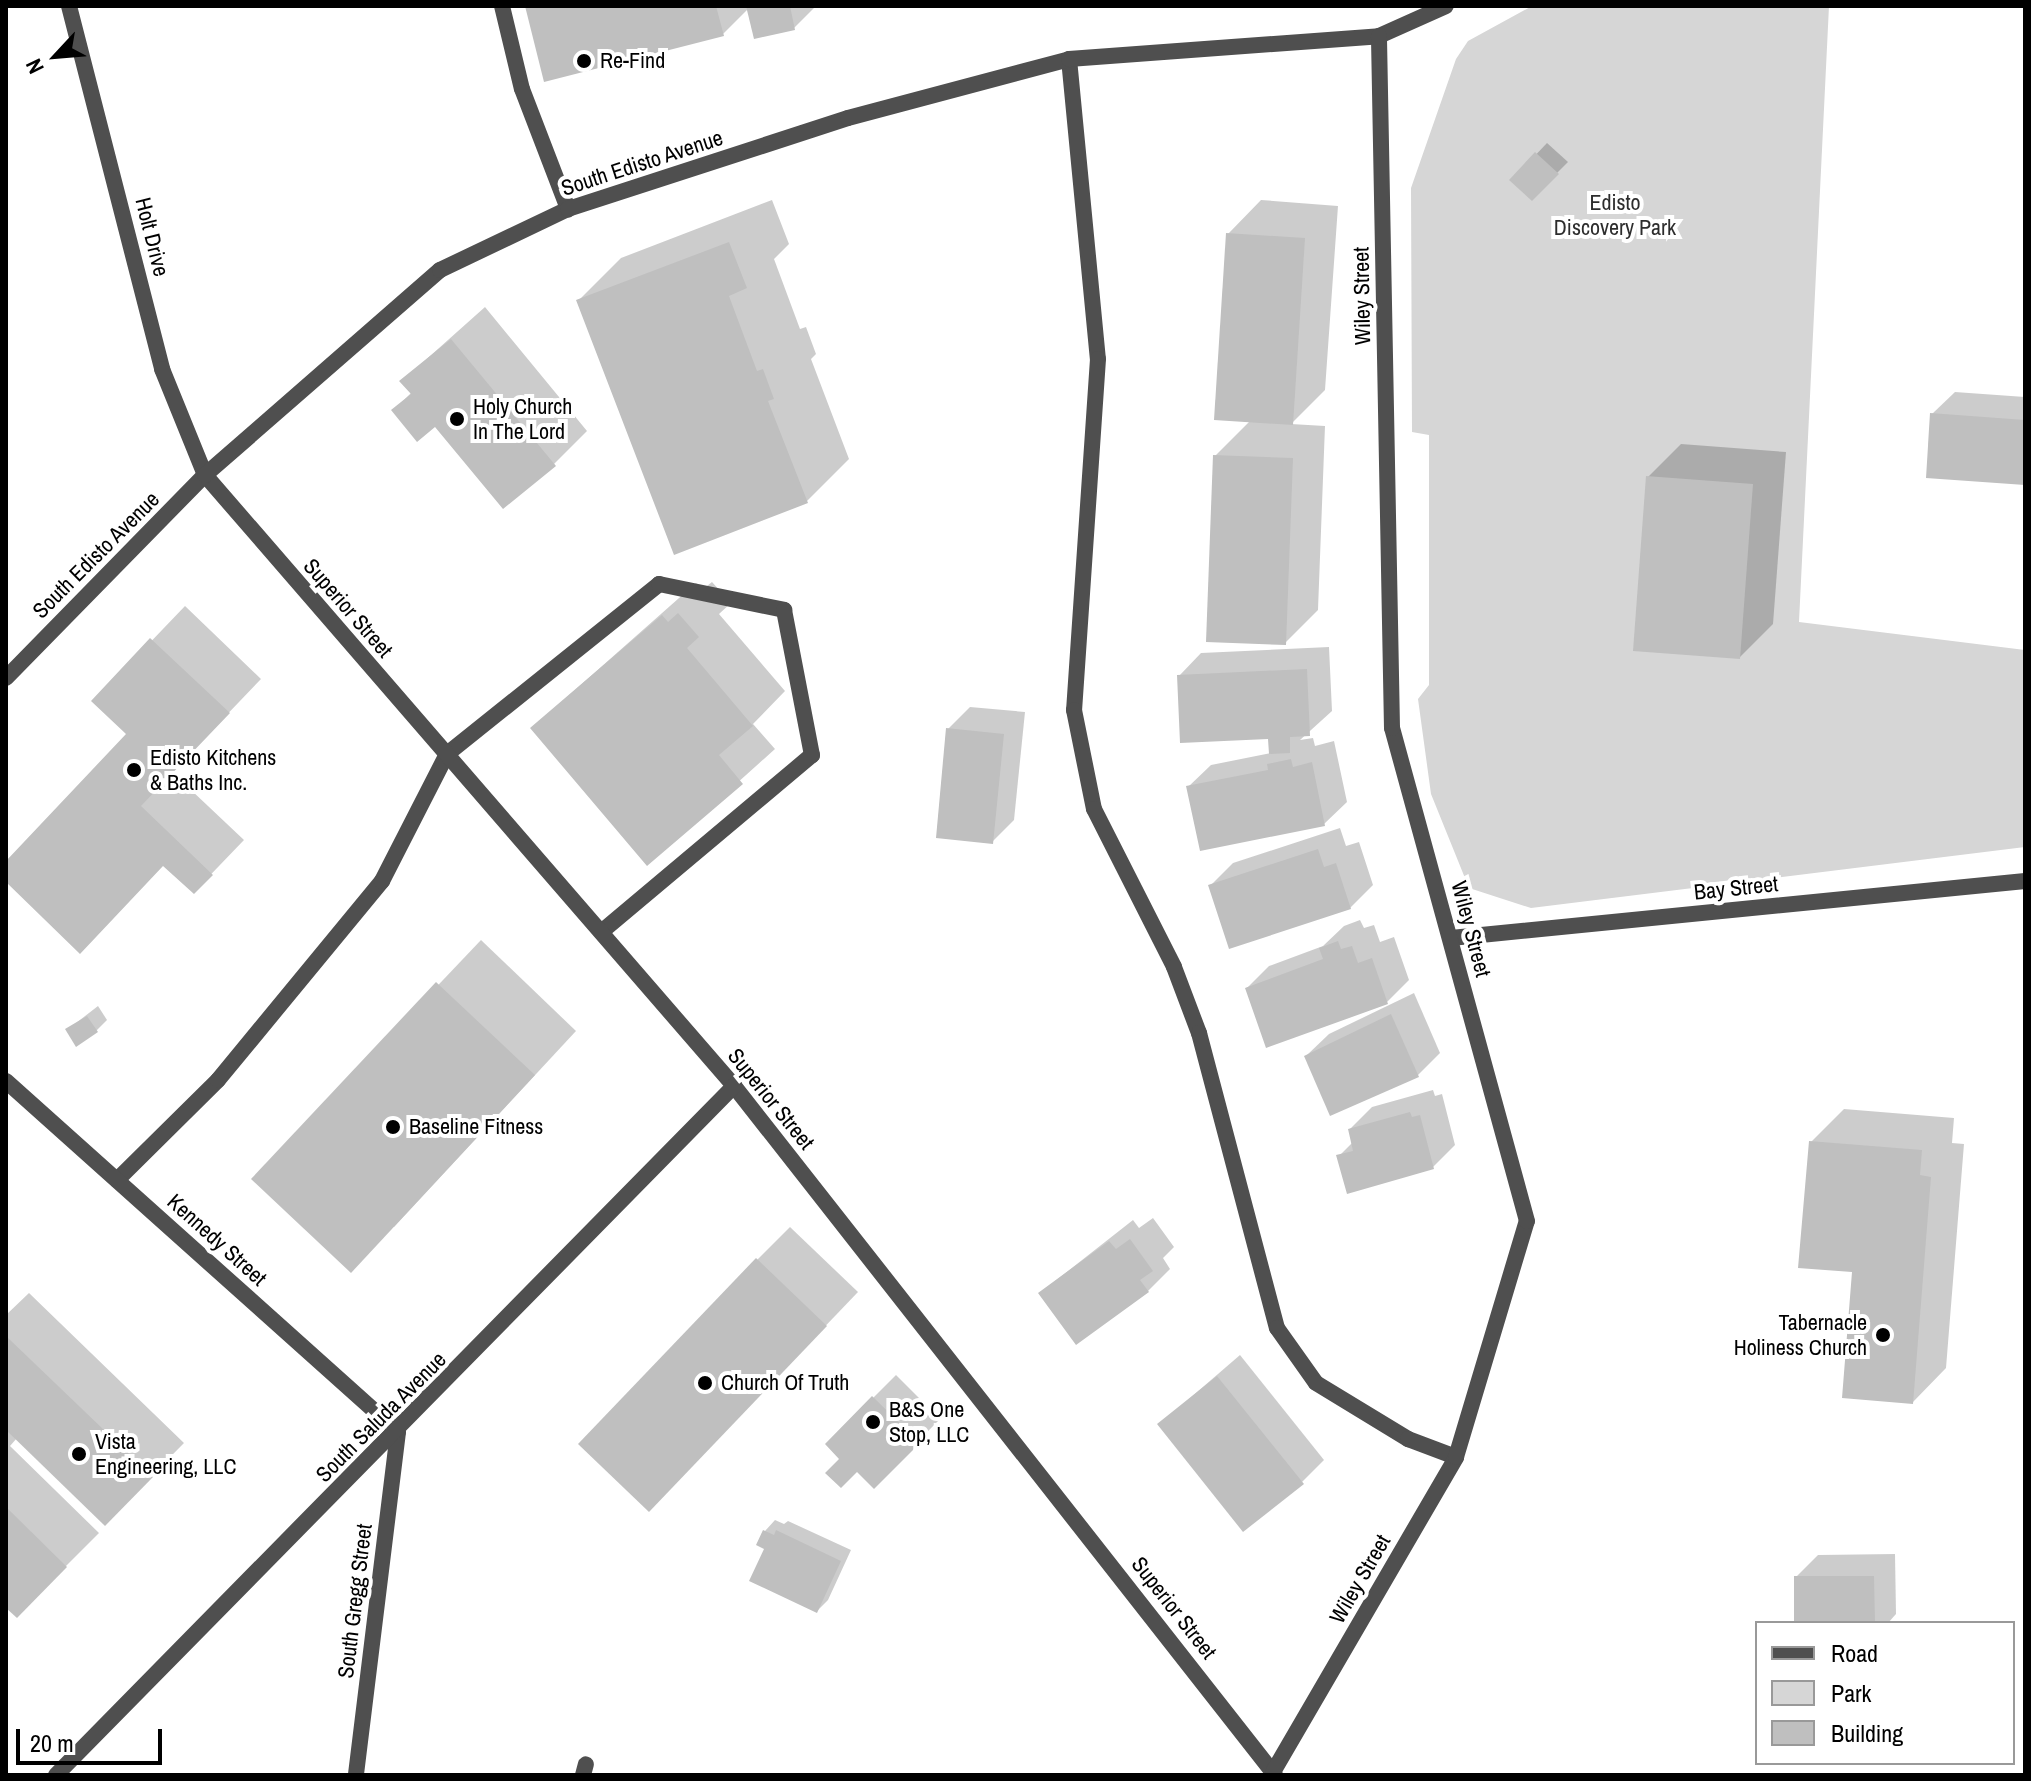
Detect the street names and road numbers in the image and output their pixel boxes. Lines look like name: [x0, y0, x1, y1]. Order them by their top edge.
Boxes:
street label: South Edisto Avenue: [557, 124, 727, 202]
street label: Holt Drive: [129, 195, 175, 279]
street label: Wiley Street: [1348, 247, 1376, 345]
street label: South Edisto Avenue: [27, 486, 165, 624]
street label: Superior Street: [298, 553, 398, 663]
street label: Bay Street: [1693, 870, 1779, 906]
street label: Wiley Street: [1446, 878, 1496, 980]
street label: Superior Street: [722, 1043, 820, 1155]
street label: Kennedy Street: [162, 1189, 272, 1291]
street label: South Saluda Avenue: [310, 1346, 452, 1488]
street label: South Gregg Street: [332, 1522, 378, 1680]
street label: Wiley Street: [1324, 1530, 1396, 1628]
street label: Superior Street: [1126, 1552, 1222, 1664]

